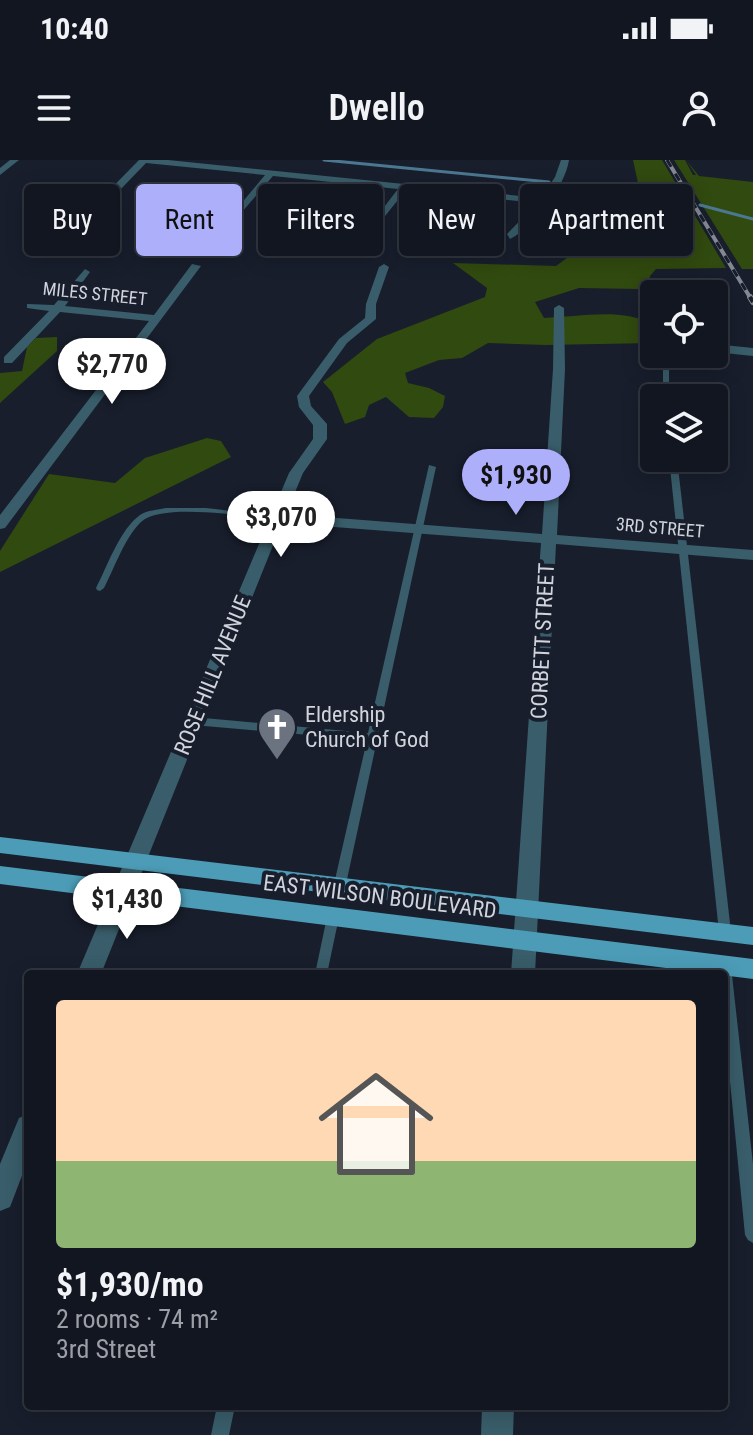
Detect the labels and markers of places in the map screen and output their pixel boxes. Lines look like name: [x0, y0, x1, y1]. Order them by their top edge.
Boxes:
pin: $2,770: [47, 338, 177, 406]
pin: $1,930: [451, 449, 581, 517]
pin: $3,070: [216, 491, 346, 559]
place label: Eldership Church of God: [305, 702, 429, 752]
church icon: Eldership Church of God: [256, 706, 298, 761]
pin: $1,430: [62, 873, 192, 941]

